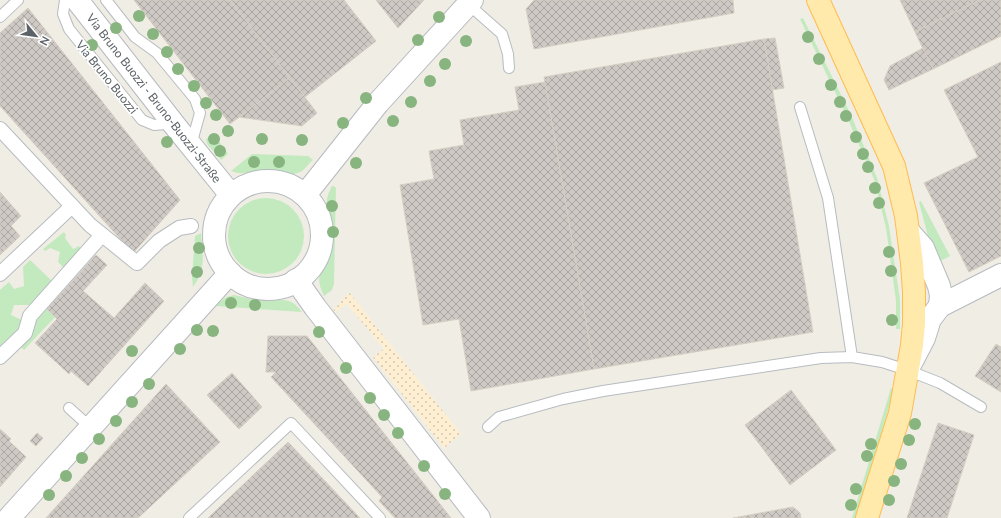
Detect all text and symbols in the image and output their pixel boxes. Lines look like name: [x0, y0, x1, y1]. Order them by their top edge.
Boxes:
street label: Via Bruno Buozzi - Bruno-Buozzi-Straße: [83, 10, 225, 186]
north arrow: [16, 16, 56, 56]
text: N: [37, 34, 53, 48]
street label: Via Bruno Buozzi: [73, 37, 141, 117]

